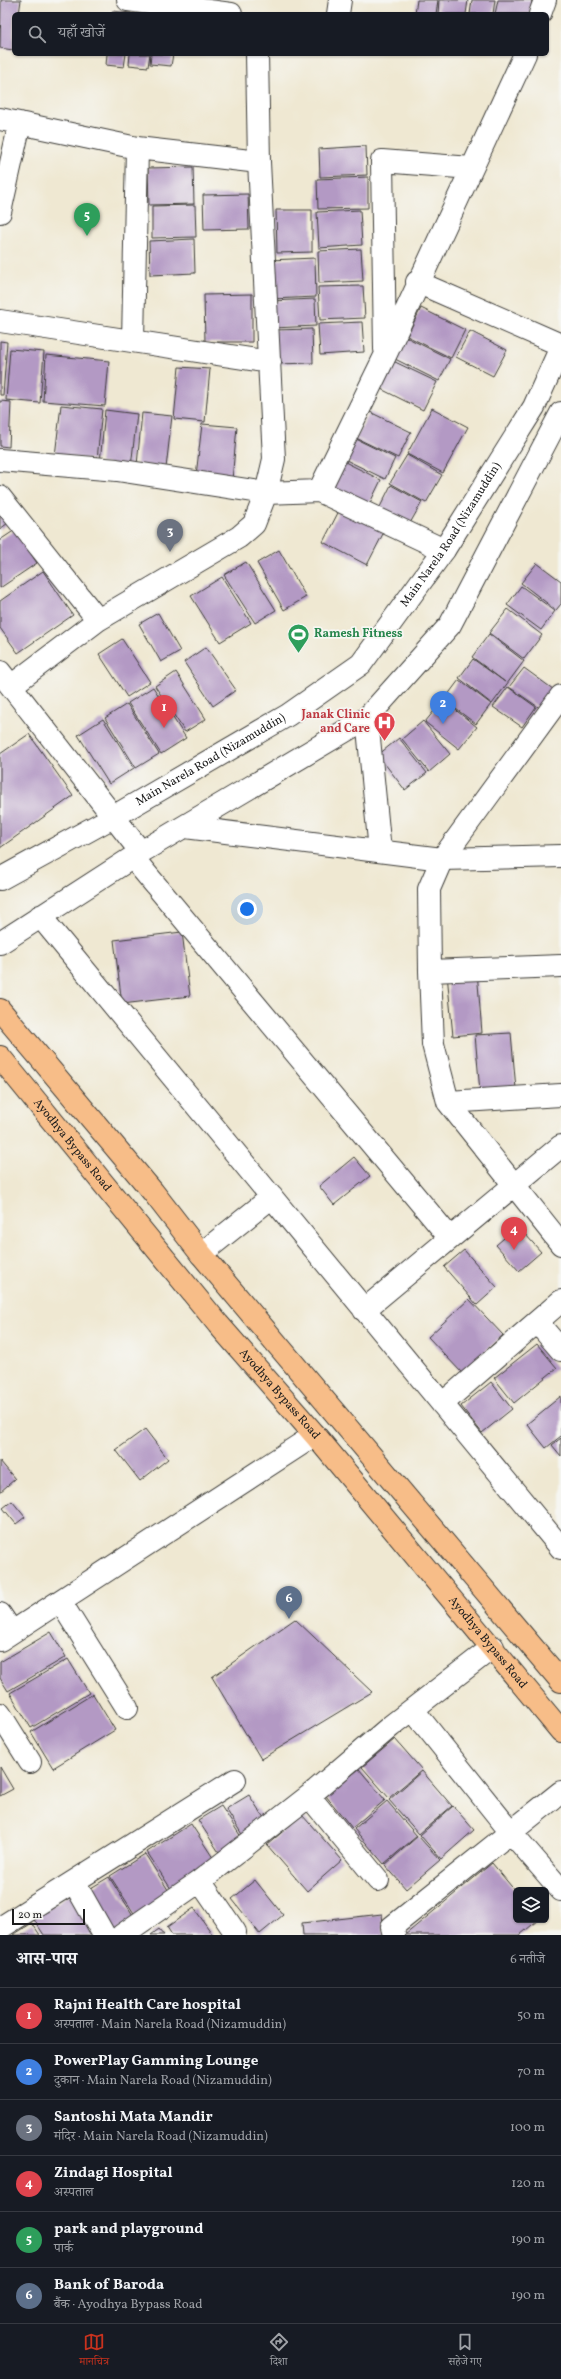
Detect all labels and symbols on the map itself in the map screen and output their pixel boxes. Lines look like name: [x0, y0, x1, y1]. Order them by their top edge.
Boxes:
pin: 5: [74, 203, 100, 236]
street label: Main Narela Road (Nizamuddin): [397, 459, 505, 610]
pin: 3: [157, 519, 183, 552]
sports icon: Ramesh Fitness: [285, 621, 311, 654]
place label: Ramesh Fitness: [314, 626, 403, 642]
pin: 2: [430, 691, 456, 724]
pin: 1: [151, 695, 177, 728]
place label: Janak Clinic and Care: [300, 707, 370, 737]
hospital icon: Janak Clinic and Care: [372, 709, 398, 742]
street label: Main Narela Road (Nizamuddin): [133, 710, 289, 810]
your location: [237, 899, 257, 919]
street label: Ayodhya Bypass Road: [29, 1095, 115, 1195]
pin: 4: [501, 1217, 527, 1250]
street label: Ayodhya Bypass Road: [235, 1345, 324, 1443]
pin: 6: [276, 1586, 302, 1619]
street label: Ayodhya Bypass Road: [444, 1593, 531, 1692]
scale bar: [12, 1907, 85, 1926]

